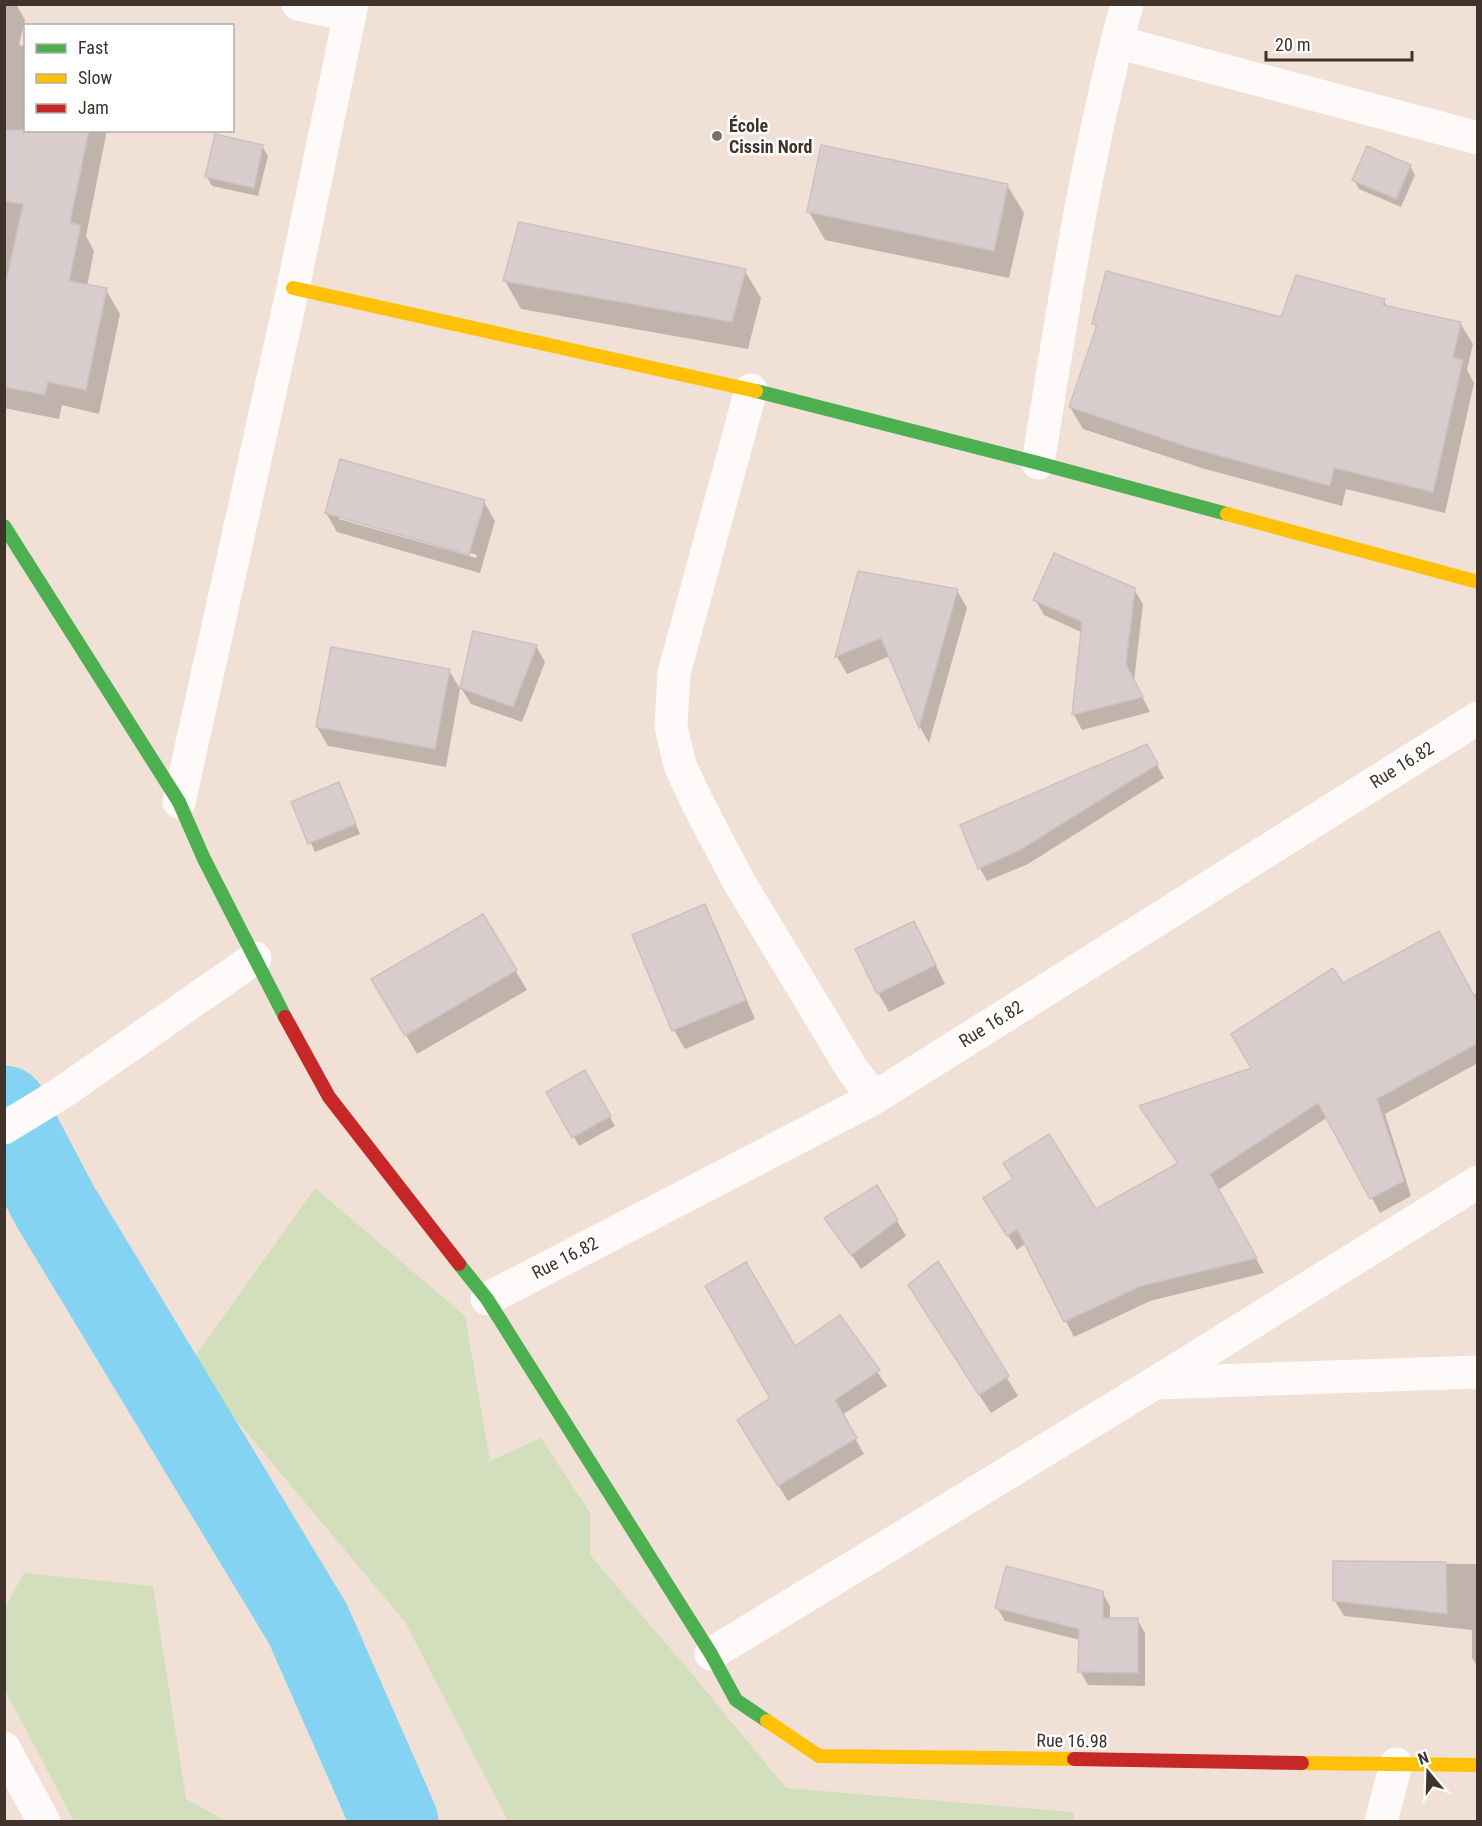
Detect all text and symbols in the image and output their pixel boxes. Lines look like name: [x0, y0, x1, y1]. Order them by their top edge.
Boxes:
legend: [24, 24, 234, 132]
scale bar: [1266, 24, 1412, 62]
text: 20 m: [1275, 34, 1310, 55]
text: Fast: [78, 37, 109, 58]
text: Slow: [78, 67, 113, 88]
text: Jam: [78, 97, 109, 118]
place label: École Cissin Nord: [729, 115, 812, 157]
marker: École Cissin Nord: [710, 129, 724, 143]
street label: Rue 16.82: [1366, 737, 1438, 792]
street label: Rue 16.82: [955, 996, 1027, 1051]
street label: Rue 16.82: [528, 1232, 601, 1283]
street label: Rue 16.98: [1036, 1729, 1108, 1752]
north arrow: [1398, 1742, 1458, 1802]
text: N: [1416, 1748, 1431, 1769]

